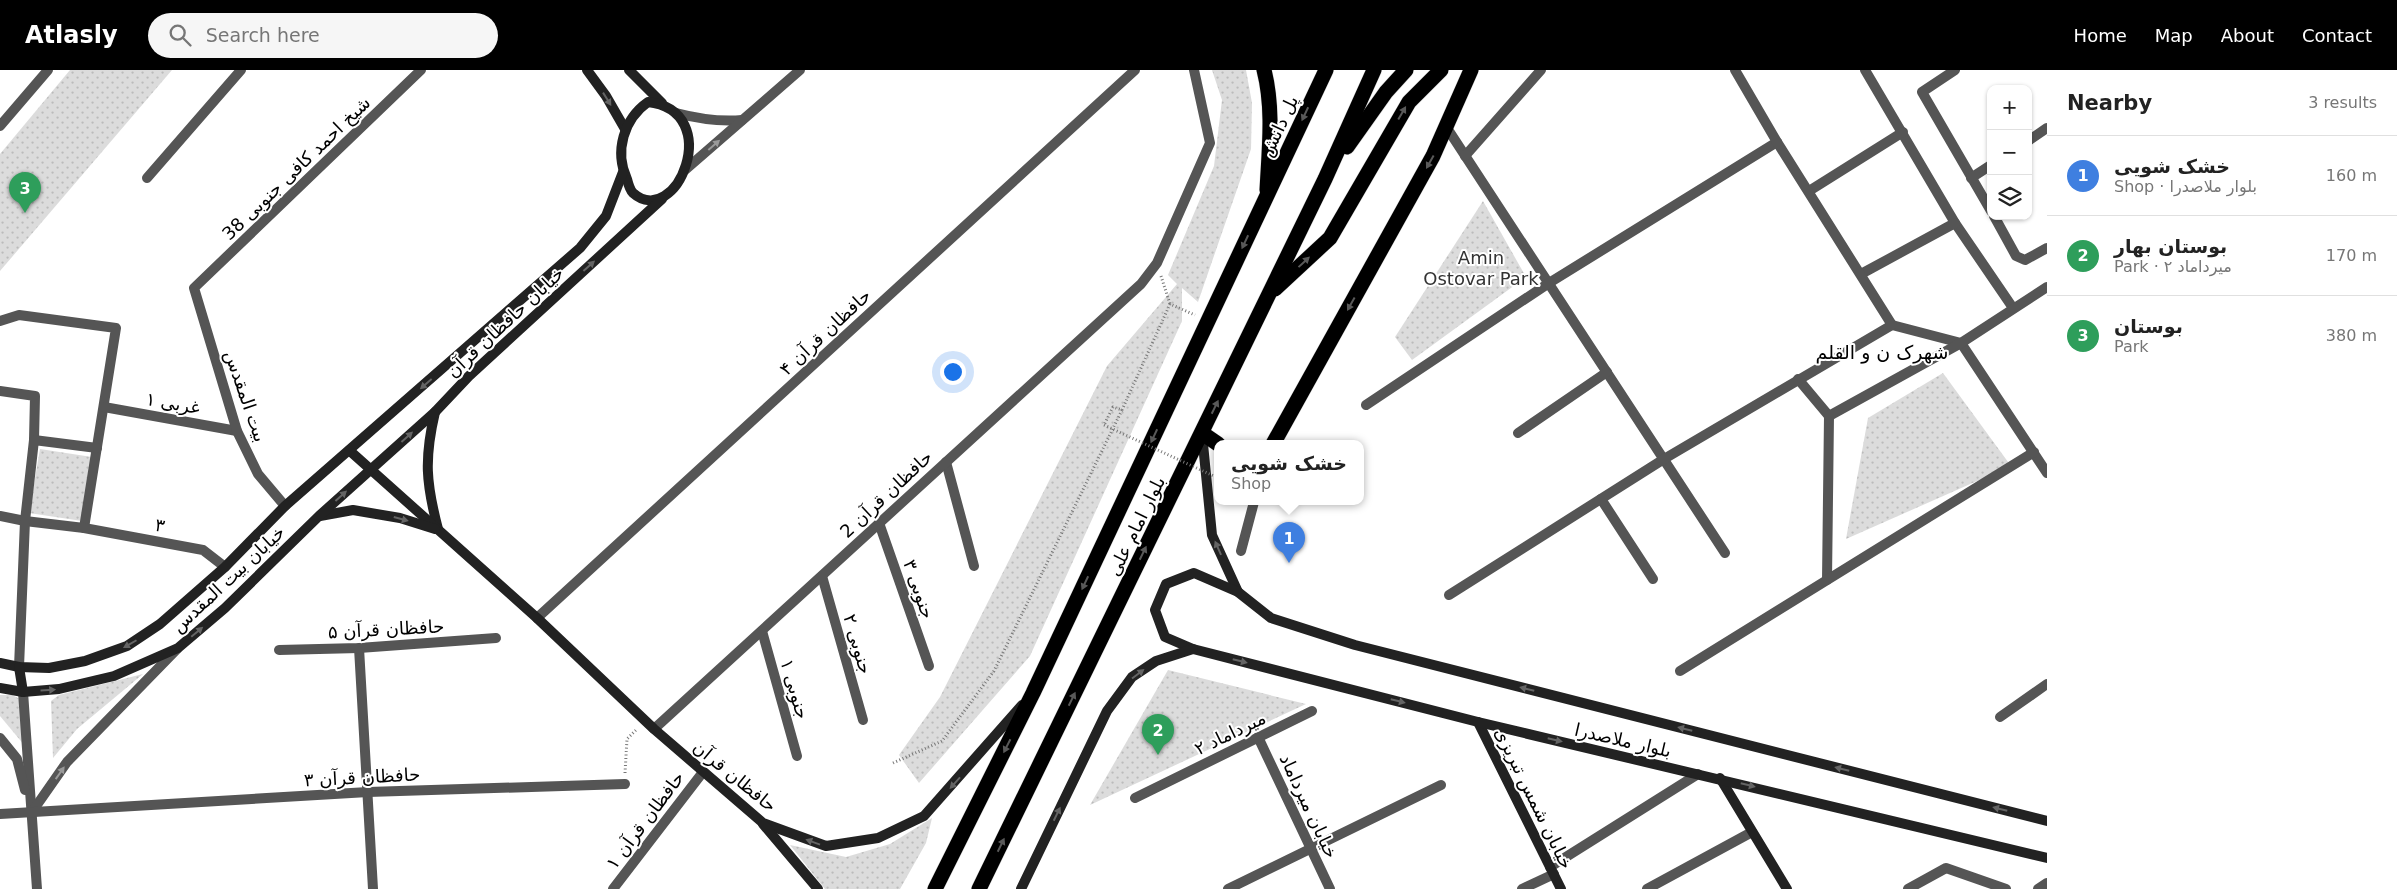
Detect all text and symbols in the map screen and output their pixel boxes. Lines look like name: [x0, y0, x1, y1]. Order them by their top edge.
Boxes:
search box: [148, 13, 498, 58]
text: Atlasly: [25, 21, 118, 49]
icon: search: [166, 21, 194, 49]
text: Search here: [206, 24, 320, 46]
text: Home: [2074, 25, 2127, 46]
text: Map: [2155, 25, 2193, 46]
text: About: [2221, 25, 2274, 46]
text: Contact: [2302, 25, 2372, 46]
map controls: [1987, 85, 2032, 220]
button: +: [1987, 85, 2032, 130]
text: Nearby: [2067, 91, 2152, 115]
street label: شیخ احمد کافی جنوبی 38: [218, 92, 375, 245]
one-way arrow: [603, 92, 612, 105]
street label: پل دانش: [1256, 92, 1303, 160]
text: 3 results: [2308, 93, 2377, 112]
one-way arrow: [1398, 106, 1407, 119]
one-way arrow: [1301, 107, 1309, 121]
button: −: [1987, 130, 2032, 175]
one-way arrow: [707, 139, 719, 151]
one-way arrow: [1425, 155, 1434, 168]
text: خشک شویی: [2114, 155, 2230, 177]
text: 1: [2077, 166, 2089, 185]
text: 160 m: [2326, 166, 2377, 185]
pin: 3: [9, 172, 41, 213]
button: layers: [1987, 175, 2032, 220]
text: Shop · بلوار ملاصدرا: [2114, 177, 2257, 196]
one-way arrow: [1241, 235, 1249, 249]
text: بوستان بهار: [2114, 235, 2227, 257]
text: 2: [2077, 246, 2089, 265]
text: 170 m: [2326, 246, 2377, 265]
park label: Amin Ostovar Park: [1423, 247, 1539, 289]
one-way arrow: [1298, 256, 1310, 268]
text: Park · میرداماد ۲: [2114, 257, 2232, 276]
one-way arrow: [582, 260, 594, 272]
street label: خیابان حافظان قرآن: [441, 262, 569, 382]
street label: حافظان قرآن ۴: [775, 284, 875, 380]
one-way arrow: [1347, 296, 1355, 311]
text: بوستان: [2114, 315, 2183, 337]
text: 3: [2077, 326, 2089, 345]
text: 380 m: [2326, 326, 2377, 345]
text: Park: [2114, 337, 2149, 356]
district label: شهرک ن و القلم: [1815, 341, 1949, 364]
street label: بیت المقدس: [221, 348, 271, 444]
your location: [940, 359, 966, 385]
one-way arrow: [421, 378, 433, 390]
street label: ۱ غربی: [144, 388, 202, 419]
one-way arrow: [1211, 400, 1219, 414]
one-way arrow: [1149, 429, 1157, 443]
one-way arrow: [400, 431, 412, 443]
popup: [1214, 440, 1364, 505]
street label: حافظان قرآن 2: [835, 445, 937, 543]
text: خشک شویی: [1231, 452, 1347, 474]
street label: بلوار امام علی: [1103, 473, 1170, 580]
text: Shop: [1231, 474, 1271, 493]
one-way arrow: [334, 490, 346, 502]
street label: ۳: [153, 514, 167, 536]
one-way arrow: [393, 515, 408, 523]
street label: خیابان بیت المقدس: [167, 521, 289, 637]
pin: 1: [1273, 522, 1305, 563]
one-way arrow: [1213, 541, 1221, 555]
one-way arrow: [1140, 546, 1148, 560]
street label: جنوبی ۳: [898, 557, 939, 622]
one-way arrow: [1080, 576, 1088, 590]
street label: جنوبی ۲: [839, 612, 877, 677]
street label: حافظان قرآن ۵: [327, 614, 445, 644]
one-way arrow: [191, 626, 204, 637]
one-way arrow: [122, 640, 137, 648]
street label: جنوبی ۱: [776, 657, 814, 722]
one-way arrow: [1233, 657, 1248, 665]
one-way arrow: [1131, 669, 1145, 679]
one-way arrow: [1520, 685, 1535, 693]
one-way arrow: [41, 686, 57, 694]
one-way arrow: [1068, 692, 1076, 706]
one-way arrow: [1390, 697, 1405, 705]
street label: میرداماد ۲: [1191, 707, 1269, 760]
pin: 2: [1142, 714, 1174, 755]
street label: بلوار ملاصدرا: [1572, 719, 1673, 762]
street label: خیابان شمس تبریزی: [1490, 724, 1577, 873]
one-way arrow: [1677, 725, 1692, 733]
street label: حافظان قرآن: [688, 735, 782, 817]
one-way arrow: [1548, 736, 1563, 744]
one-way arrow: [1003, 738, 1011, 753]
street label: خیابان میرداماد: [1275, 751, 1342, 862]
street label: حافظان قرآن ۳: [303, 762, 421, 792]
one-way arrow: [1835, 765, 1850, 773]
one-way arrow: [55, 766, 65, 780]
street label: حافظان قرآن ۱: [601, 767, 689, 873]
one-way arrow: [949, 776, 960, 789]
one-way arrow: [1740, 781, 1755, 789]
one-way arrow: [1992, 805, 2007, 813]
one-way arrow: [1054, 807, 1062, 821]
one-way arrow: [805, 838, 820, 846]
one-way arrow: [997, 838, 1005, 852]

